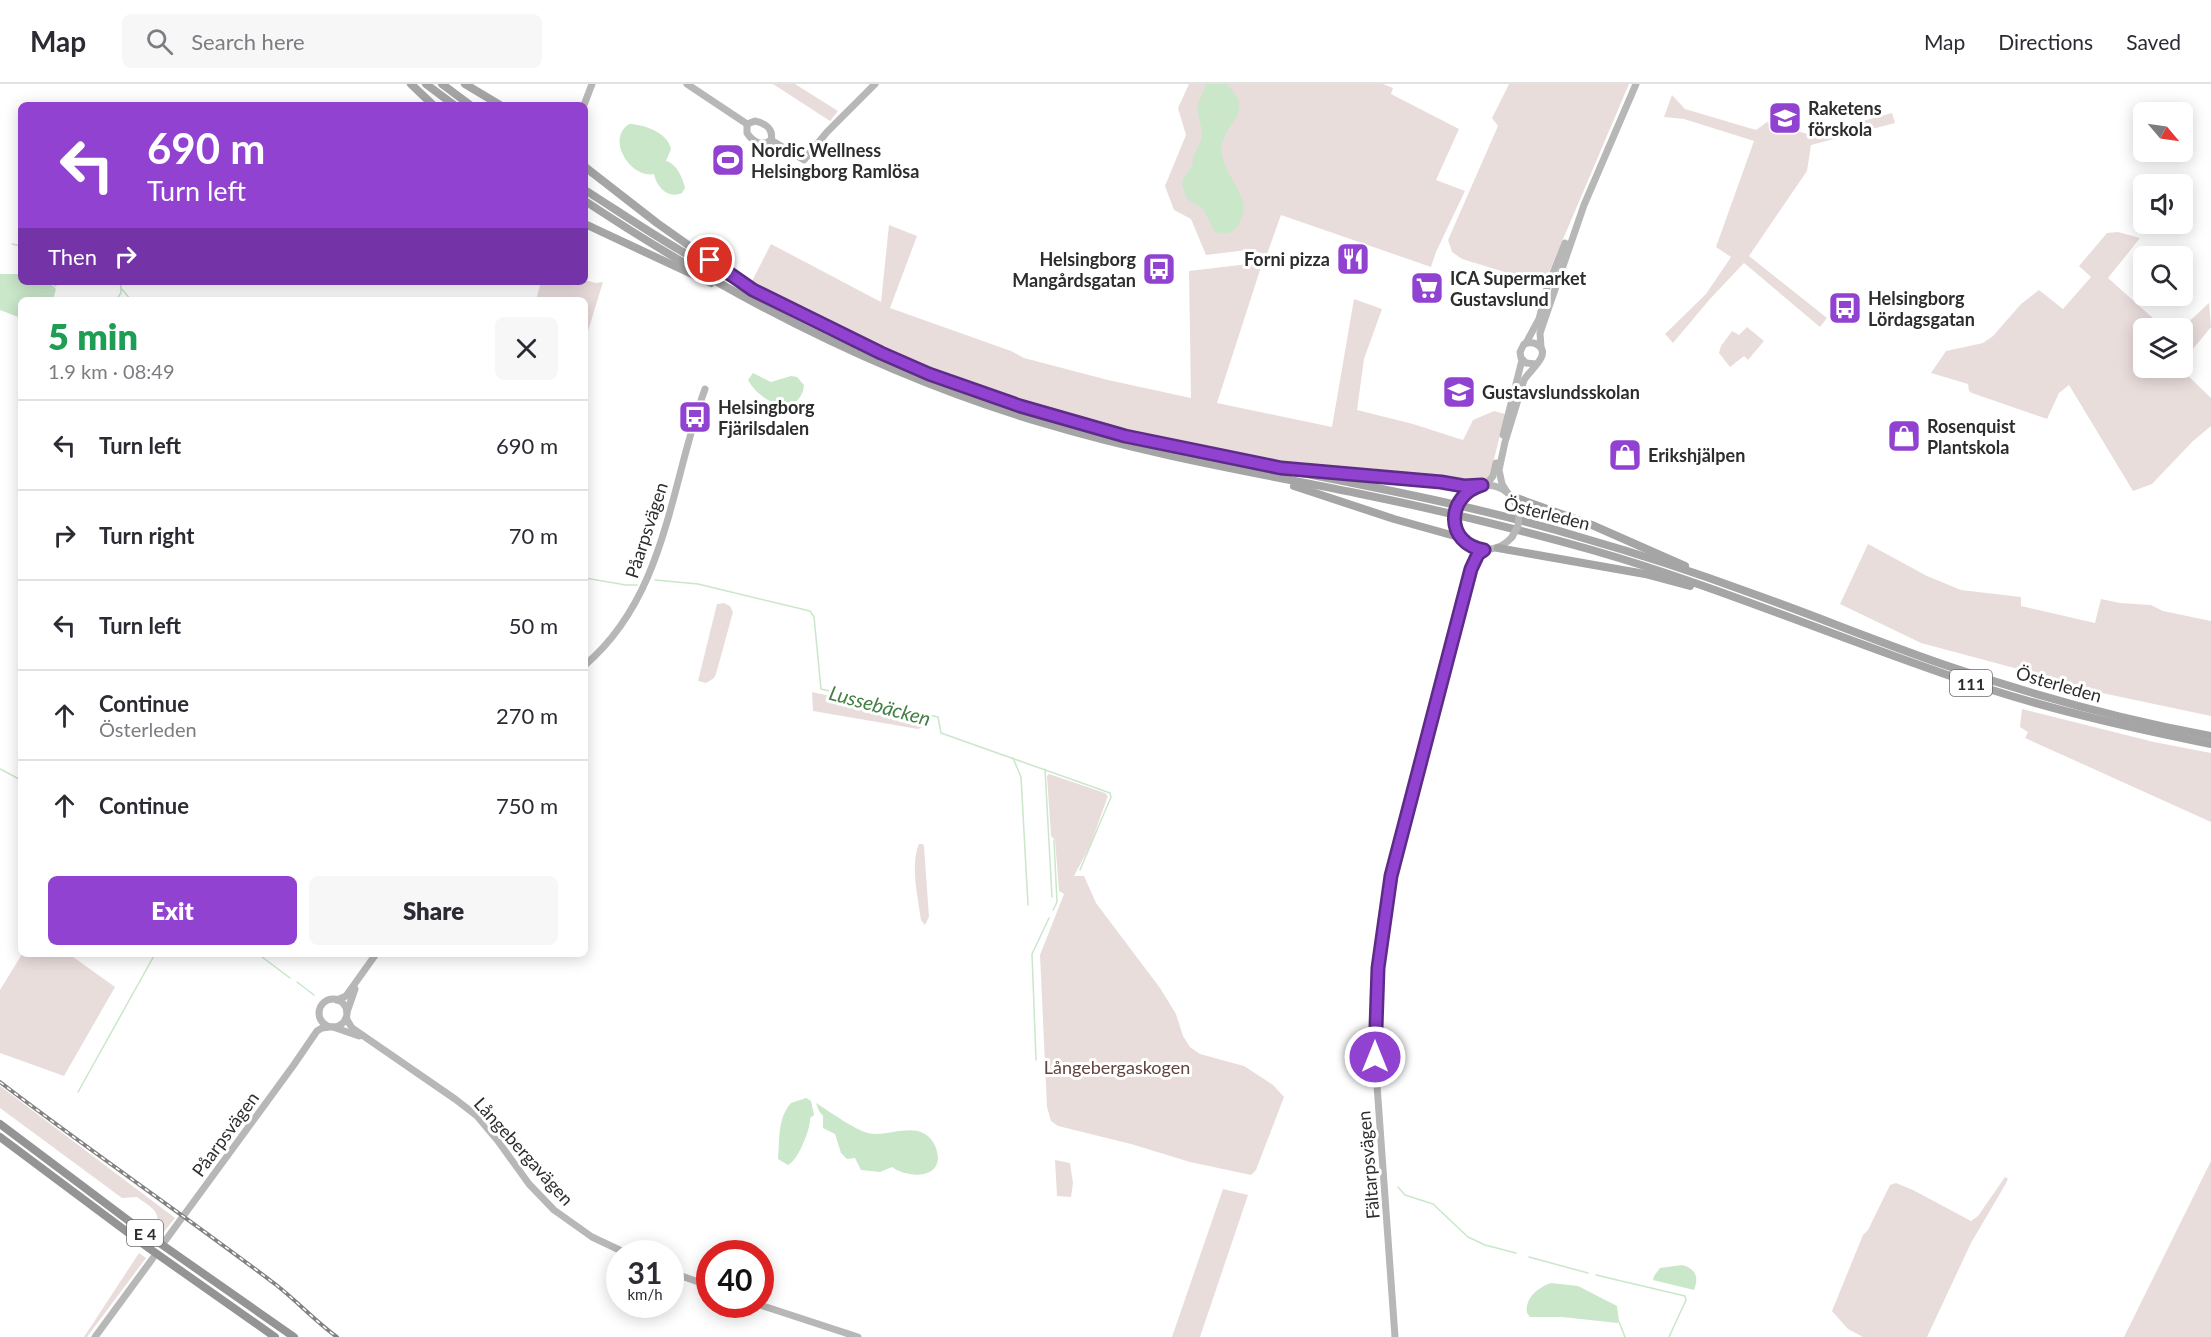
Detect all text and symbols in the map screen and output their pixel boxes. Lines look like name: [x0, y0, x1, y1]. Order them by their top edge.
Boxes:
search box: [122, 14, 542, 68]
text: Map: [30, 24, 86, 58]
icon: search: [143, 25, 176, 58]
text: Search here: [191, 28, 305, 55]
text: Map: [1924, 29, 1965, 54]
text: Directions: [1998, 29, 2093, 54]
text: Saved: [2126, 29, 2181, 54]
place label: Raketens förskola: [1808, 97, 1882, 140]
school or university icon: Raketens förskola: [1767, 100, 1803, 136]
north arrow: [2133, 102, 2193, 162]
map controls: [2133, 102, 2193, 378]
text: 690 m: [147, 123, 265, 173]
icon: left: [48, 126, 126, 204]
place label: Nordic Wellness Helsingborg Ramlösa: [751, 139, 919, 182]
sports icon: Nordic Wellness Helsingborg Ramlösa: [710, 142, 746, 178]
text: Turn left: [147, 174, 246, 207]
button: sound: [2133, 174, 2193, 234]
pin: [684, 234, 735, 285]
icon: right: [109, 240, 142, 273]
restaurant icon: Forni pizza: [1335, 241, 1371, 277]
text: Then: [48, 243, 97, 270]
icon: arrive: [693, 243, 726, 276]
button: search: [2133, 246, 2193, 306]
place label: Helsingborg Mangårdsgatan: [1012, 248, 1136, 291]
place label: Forni pizza: [1244, 248, 1330, 270]
bus stop icon: Helsingborg Mangårdsgatan: [1141, 251, 1177, 287]
place label: ICA Supermarket Gustavslund: [1450, 267, 1587, 310]
supermarket icon: ICA Supermarket Gustavslund: [1409, 270, 1445, 306]
place label: Helsingborg Lördagsgatan: [1868, 287, 1975, 330]
bus stop icon: Helsingborg Lördagsgatan: [1827, 290, 1863, 326]
text: 5 min: [48, 314, 138, 358]
button: close: [495, 317, 558, 380]
button: layers: [2133, 318, 2193, 378]
text: 1.9 km · 08:49: [48, 359, 175, 383]
school or university icon: Gustavslundsskolan: [1441, 374, 1477, 410]
place label: Gustavslundsskolan: [1482, 381, 1640, 403]
place label: Helsingborg Fjärilsdalen: [718, 396, 815, 439]
bus stop icon: Helsingborg Fjärilsdalen: [677, 399, 713, 435]
place label: Rosenquist Plantskola: [1927, 415, 2016, 458]
shop icon: Rosenquist Plantskola: [1886, 418, 1922, 454]
icon: left: [48, 429, 81, 462]
text: Turn left: [99, 432, 181, 459]
text: 690 m: [496, 432, 558, 459]
shop icon: Erikshjälpen: [1607, 437, 1643, 473]
place label: Erikshjälpen: [1648, 444, 1745, 466]
street label: Påarpsvägen: [620, 479, 672, 581]
street label: Österleden: [1502, 492, 1592, 534]
icon: right: [48, 519, 81, 552]
text: Turn right: [99, 522, 194, 549]
text: 70 m: [509, 522, 558, 549]
icon: left: [48, 609, 81, 642]
text: Turn left: [99, 612, 181, 639]
text: 50 m: [509, 612, 558, 639]
street label: Österleden: [2014, 661, 2104, 707]
road number: 111: [1950, 670, 1992, 696]
water label: Lussebäcken: [827, 680, 933, 730]
text: Continue: [99, 690, 189, 717]
icon: ahead: [48, 699, 81, 732]
text: 270 m: [496, 702, 558, 729]
text: Österleden: [99, 717, 197, 741]
icon: ahead: [48, 789, 81, 822]
text: Continue: [99, 792, 189, 819]
text: 750 m: [496, 792, 558, 819]
button: Exit: [48, 876, 297, 945]
button: Share: [309, 876, 558, 945]
position arrow: [1343, 1025, 1407, 1089]
park label: Långebergaskogen: [1044, 1056, 1190, 1078]
street label: Påarpsvägen: [187, 1087, 263, 1181]
street label: Långebergavägen: [470, 1092, 578, 1210]
street label: Fältarpsvägen: [1352, 1110, 1384, 1220]
road number: E 4: [127, 1220, 163, 1246]
speed limit sign: 40: [696, 1240, 774, 1318]
text: 31: [628, 1254, 662, 1290]
text: km/h: [627, 1285, 663, 1303]

